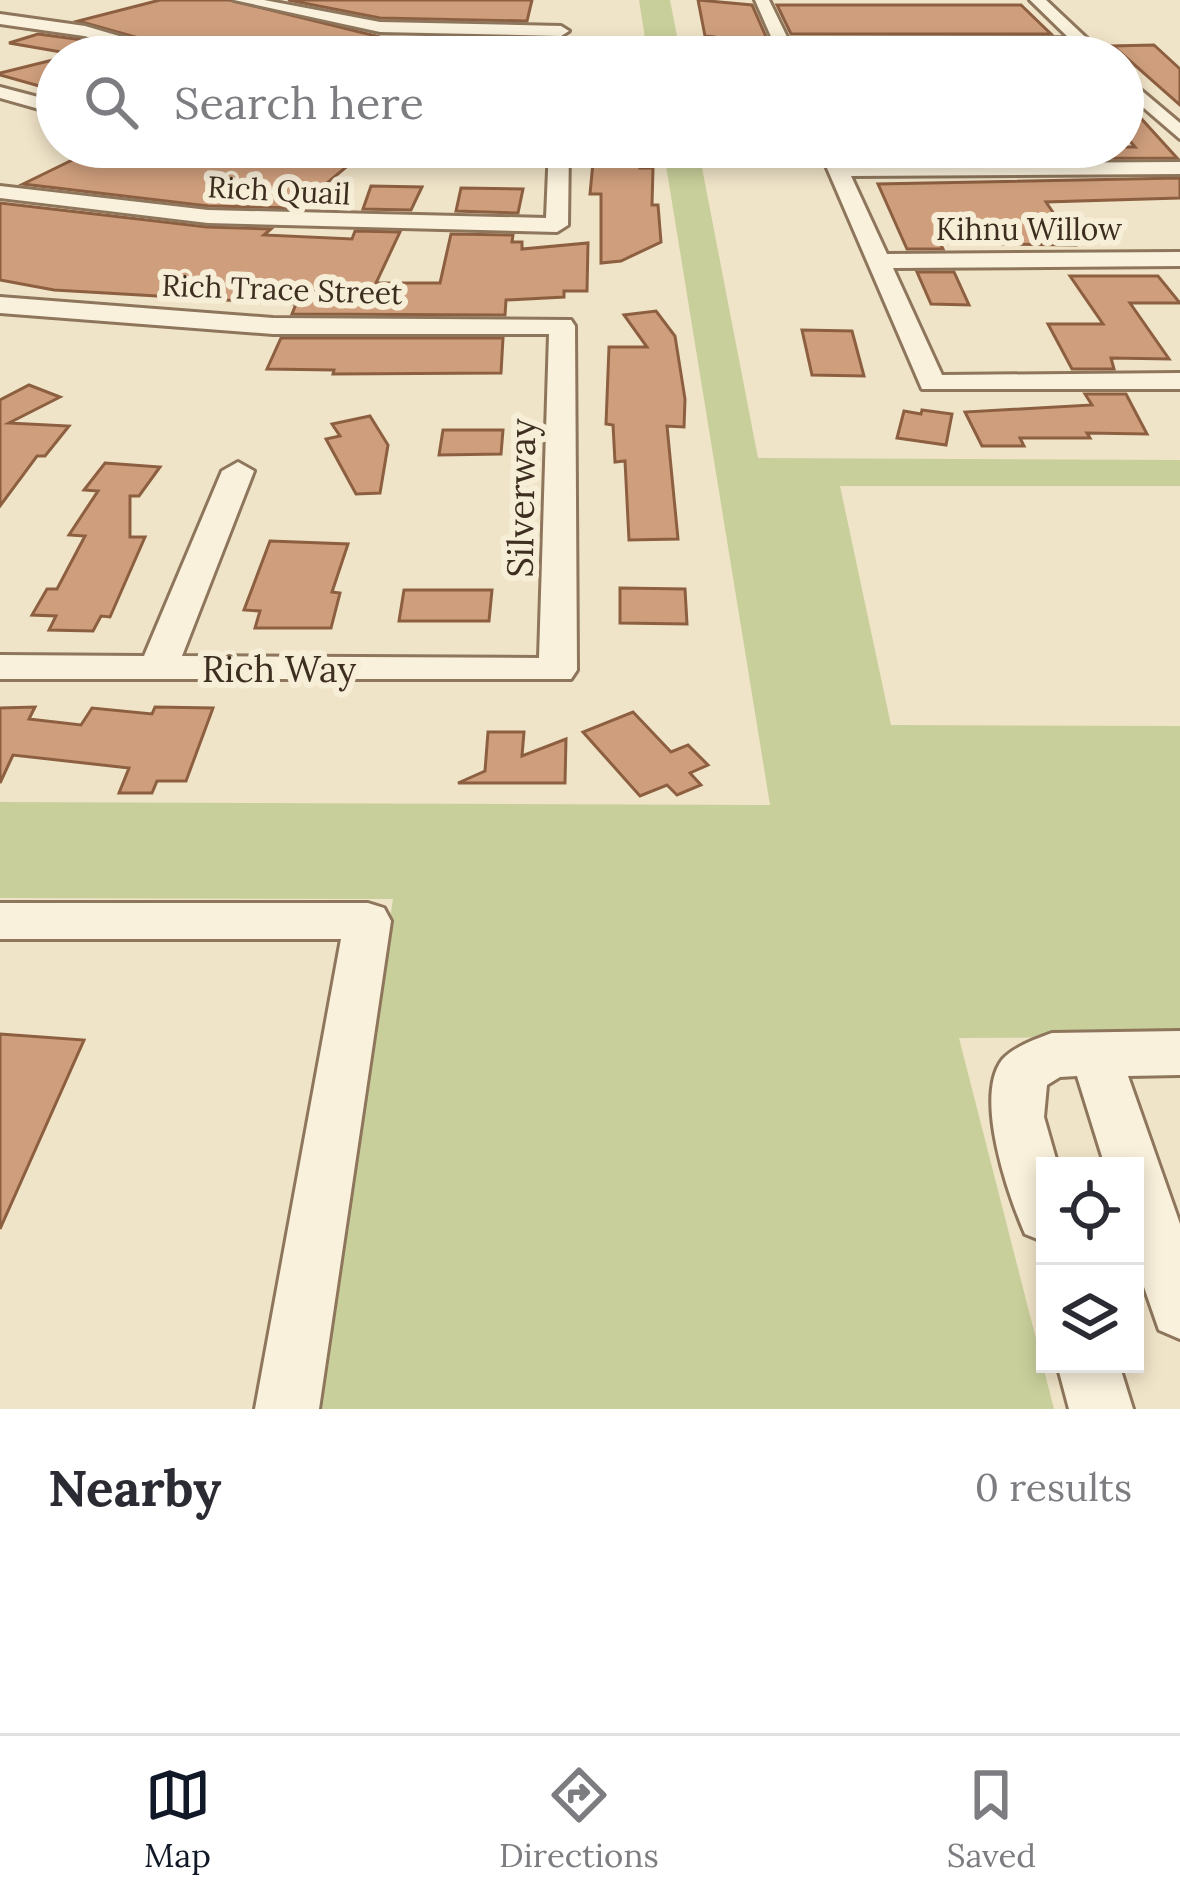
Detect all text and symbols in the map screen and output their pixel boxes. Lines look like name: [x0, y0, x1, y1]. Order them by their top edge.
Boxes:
search box: [36, 36, 1144, 168]
icon: search: [78, 69, 144, 135]
text: Search here: [174, 74, 424, 131]
street label: Rich Quail: [207, 167, 351, 213]
street label: Kihnu Willow: [936, 210, 1122, 248]
street label: Rich Trace Street: [161, 266, 404, 312]
street label: Silverway: [497, 418, 545, 578]
street label: Rich Way: [202, 646, 356, 692]
map controls: [1036, 1157, 1144, 1373]
button: locate: [1036, 1157, 1144, 1265]
button: layers: [1036, 1265, 1144, 1373]
text: Nearby: [48, 1455, 221, 1520]
text: 0 results: [975, 1462, 1132, 1512]
tab: Map: [144, 1762, 211, 1876]
tab: Directions: [499, 1762, 659, 1876]
tab: Saved: [947, 1762, 1036, 1876]

